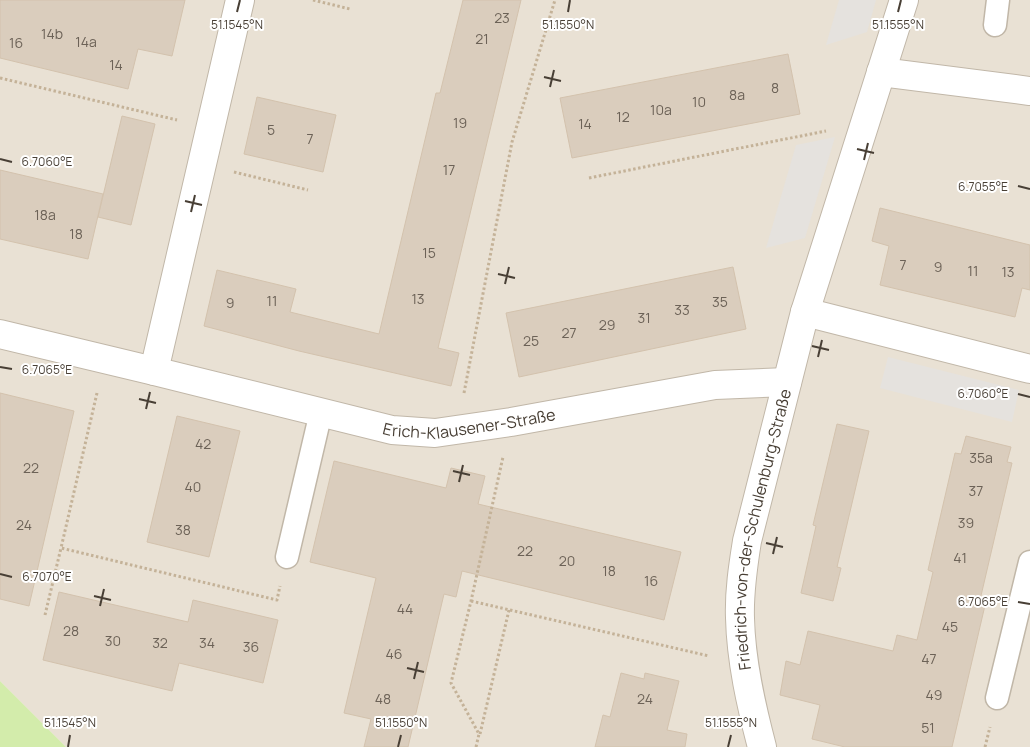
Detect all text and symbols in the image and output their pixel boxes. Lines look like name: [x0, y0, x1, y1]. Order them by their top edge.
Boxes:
house number: 23: [494, 8, 510, 27]
text: 51.1545°N: [211, 16, 263, 33]
text: 51.1550°N: [542, 16, 594, 33]
text: 51.1555°N: [872, 16, 924, 33]
house number: 14b: [41, 24, 63, 43]
house number: 21: [475, 29, 489, 48]
house number: 14a: [75, 32, 97, 51]
house number: 16: [9, 33, 23, 52]
house number: 14: [109, 55, 123, 74]
house number: 8: [771, 78, 779, 97]
house number: 8a: [729, 85, 745, 104]
house number: 10: [692, 92, 706, 111]
house number: 10a: [650, 100, 672, 119]
house number: 12: [616, 107, 630, 126]
house number: 19: [453, 113, 467, 132]
house number: 14: [578, 114, 592, 133]
house number: 5: [267, 120, 275, 139]
house number: 7: [306, 129, 314, 148]
text: 6.7060°E: [22, 153, 73, 170]
house number: 17: [443, 160, 455, 179]
text: 6.7055°E: [958, 178, 1008, 195]
house number: 18a: [34, 205, 56, 224]
house number: 18: [69, 224, 83, 243]
house number: 15: [422, 243, 436, 262]
house number: 7: [899, 255, 907, 274]
house number: 9: [934, 257, 942, 276]
house number: 11: [968, 261, 978, 280]
house number: 13: [1001, 262, 1015, 281]
house number: 13: [411, 289, 425, 308]
house number: 11: [267, 291, 277, 310]
house number: 35: [712, 292, 728, 311]
house number: 9: [226, 293, 234, 312]
house number: 33: [674, 300, 690, 319]
house number: 31: [637, 308, 651, 327]
house number: 29: [599, 315, 615, 334]
house number: 27: [561, 323, 577, 342]
house number: 25: [523, 331, 539, 350]
text: 6.7065°E: [22, 361, 72, 378]
text: 6.7060°E: [958, 385, 1009, 402]
street label: Friedrich-von-der-Schulenburg-Straße: [729, 386, 796, 672]
street label: Erich-Klausener-Straße: [381, 403, 557, 444]
house number: 42: [195, 434, 211, 453]
house number: 35a: [969, 448, 993, 467]
house number: 22: [23, 458, 39, 477]
house number: 40: [185, 477, 201, 496]
house number: 37: [969, 481, 983, 500]
house number: 39: [958, 513, 974, 532]
house number: 24: [16, 515, 32, 534]
house number: 38: [175, 520, 191, 539]
house number: 22: [517, 541, 533, 560]
house number: 41: [953, 548, 967, 567]
house number: 20: [559, 551, 575, 570]
house number: 18: [602, 561, 616, 580]
text: 6.7070°E: [22, 568, 72, 585]
house number: 16: [644, 571, 658, 590]
text: 6.7065°E: [958, 593, 1008, 610]
house number: 44: [397, 599, 413, 618]
house number: 45: [942, 617, 958, 636]
house number: 28: [63, 621, 79, 640]
house number: 30: [105, 631, 121, 650]
house number: 32: [152, 633, 168, 652]
house number: 34: [199, 633, 215, 652]
house number: 36: [243, 637, 259, 656]
house number: 46: [386, 644, 402, 663]
house number: 47: [921, 649, 937, 668]
house number: 49: [926, 685, 942, 704]
house number: 48: [375, 689, 391, 708]
house number: 24: [637, 689, 653, 708]
text: 51.1545°N: [44, 714, 96, 731]
text: 51.1550°N: [375, 714, 427, 731]
text: 51.1555°N: [705, 714, 757, 731]
house number: 51: [921, 718, 935, 737]

